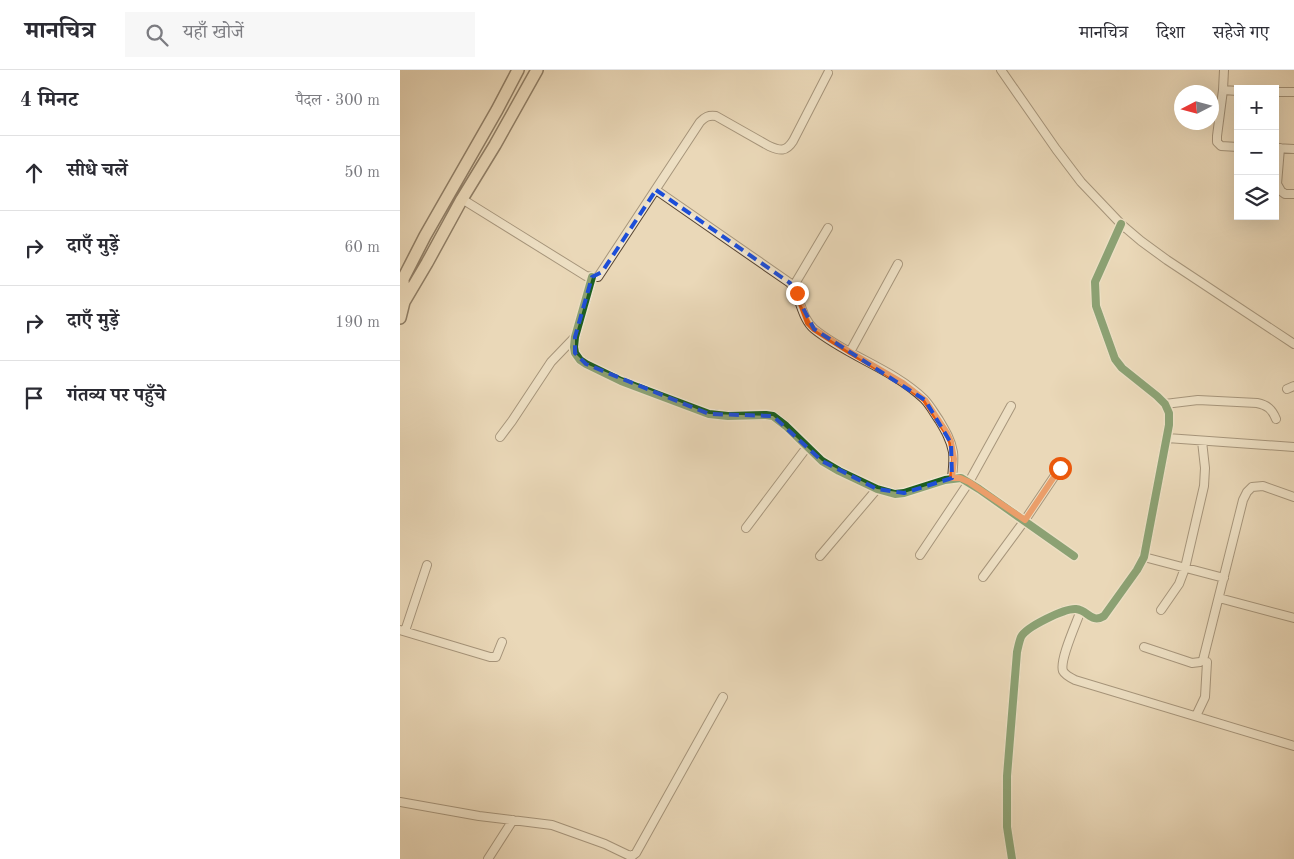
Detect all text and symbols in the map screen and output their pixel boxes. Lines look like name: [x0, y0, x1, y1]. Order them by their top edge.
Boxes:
search box: [125, 12, 475, 57]
text: मानचित्र: [25, 20, 95, 44]
icon: search: [143, 21, 171, 49]
text: यहाँ खोजें: [183, 24, 244, 43]
text: मानचित्र: [1079, 24, 1128, 42]
text: दिशा: [1156, 24, 1185, 42]
text: सहेजे गए: [1213, 24, 1269, 42]
north arrow: [1174, 85, 1219, 130]
map controls: [1234, 85, 1279, 220]
button: +: [1234, 85, 1279, 130]
text: 4 मिनट: [20, 90, 78, 111]
text: पैदल · 300 m: [295, 93, 380, 109]
button: −: [1234, 130, 1279, 175]
icon: ahead: [20, 159, 48, 187]
text: सीधे चलें: [67, 162, 127, 181]
text: 50 m: [344, 165, 380, 181]
button: layers: [1234, 175, 1279, 220]
icon: right: [20, 234, 48, 262]
text: दाएँ मुड़ें: [67, 237, 119, 256]
text: 60 m: [344, 240, 380, 256]
route end: [786, 282, 809, 305]
icon: right: [20, 309, 48, 337]
text: दाएँ मुड़ें: [67, 312, 119, 331]
text: 190 m: [335, 315, 380, 331]
icon: arrive: [20, 384, 48, 412]
text: गंतव्य पर पहुँचे: [67, 387, 166, 406]
route start: [1049, 457, 1072, 480]

